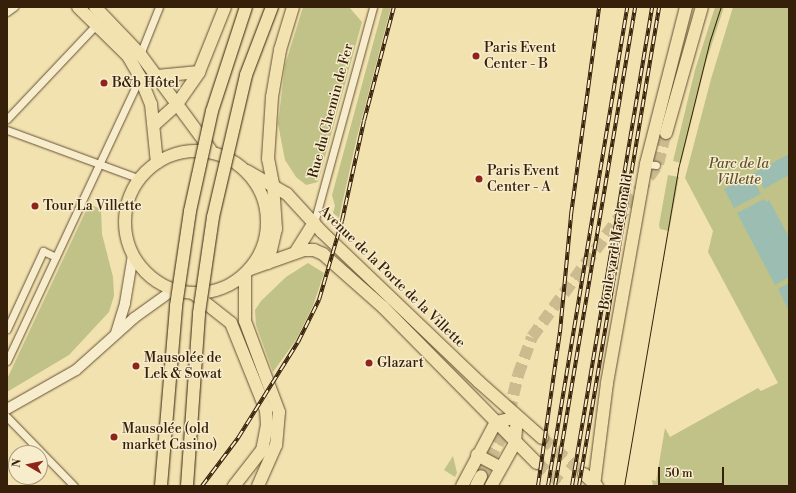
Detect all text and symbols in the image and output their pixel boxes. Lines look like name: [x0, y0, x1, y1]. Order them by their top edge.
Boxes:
place label: Paris Event Center - B: [484, 40, 556, 72]
street label: Rue du Chemin de Fer: [305, 42, 357, 180]
marker: Paris Event Center - B: [471, 51, 481, 61]
place label: B&b Hôtel: [112, 75, 179, 91]
marker: B&b Hôtel: [99, 78, 109, 88]
park label: Parc de la Villette: [709, 156, 769, 188]
place label: Paris Event Center - A: [487, 163, 559, 196]
street label: Boulevard Macdonald: [596, 173, 636, 311]
marker: Paris Event Center - A: [474, 174, 484, 184]
place label: Tour La Villette: [43, 198, 142, 214]
marker: Tour La Villette: [30, 201, 40, 211]
street label: Avenue de la Porte de la Villette: [315, 203, 469, 351]
place label: Mausolée de Lek & Sowat: [144, 350, 222, 382]
place label: Glazart: [377, 355, 424, 371]
marker: Glazart: [364, 358, 374, 368]
marker: Mausolée de Lek & Sowat: [131, 361, 141, 371]
place label: Mausolée (old market Casino): [122, 421, 217, 454]
marker: Mausolée (old market Casino): [109, 432, 119, 442]
north arrow: [8, 445, 48, 485]
text: N: [10, 458, 25, 469]
scale bar: [660, 459, 726, 485]
text: 50 m: [665, 466, 693, 481]

